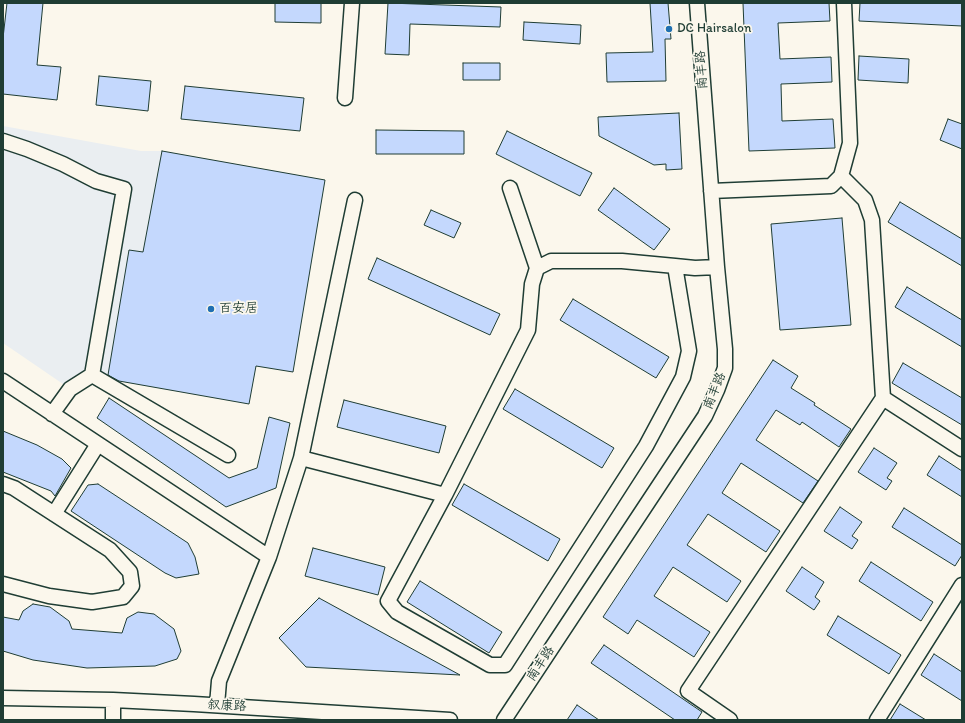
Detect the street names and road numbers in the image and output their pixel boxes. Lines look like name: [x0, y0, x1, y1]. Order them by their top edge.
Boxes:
street label: 南丰路: [693, 50, 711, 90]
street label: 南丰路: [700, 370, 730, 412]
street label: 南丰路: [524, 643, 558, 685]
street label: 叙康路: [207, 697, 247, 715]

